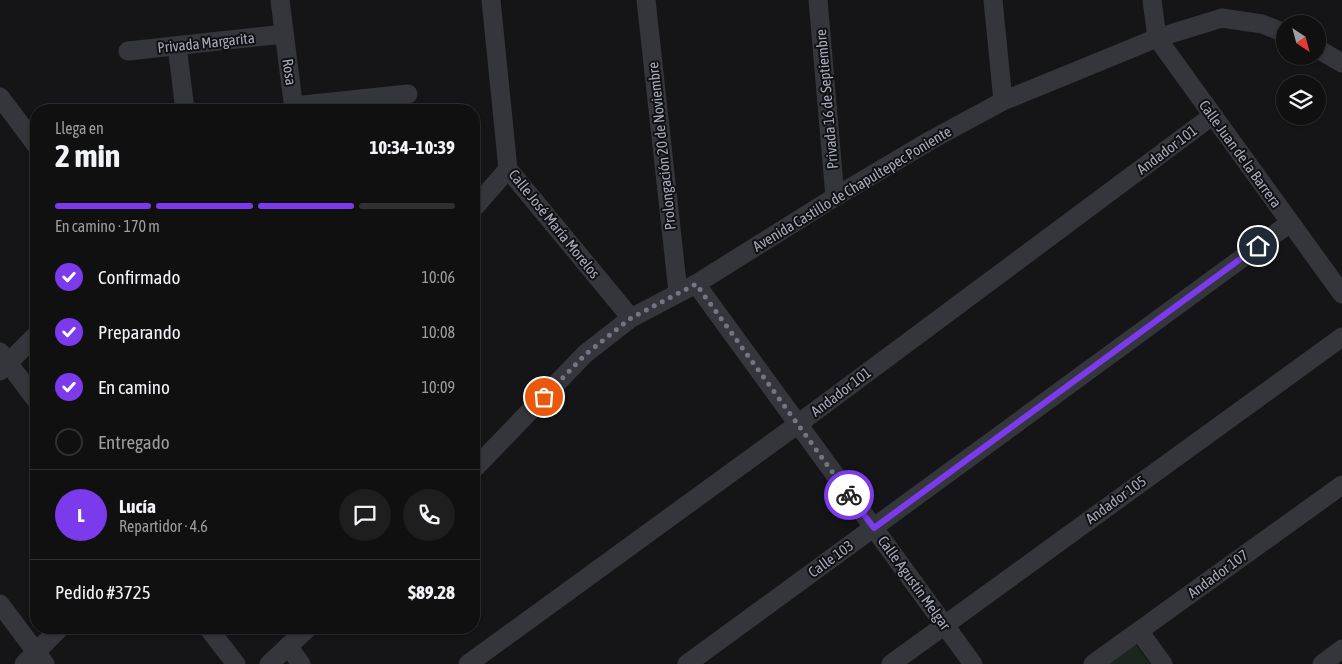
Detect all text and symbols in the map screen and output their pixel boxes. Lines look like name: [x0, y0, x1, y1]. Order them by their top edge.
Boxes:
north arrow: [1276, 15, 1326, 65]
map controls: [1276, 15, 1326, 125]
street label: Privada 16 de Septiembre: [812, 28, 841, 170]
street label: Privada Margarita: [156, 29, 255, 56]
street label: Rosa: [279, 57, 300, 86]
street label: Prolongación 20 de Noviembre: [644, 61, 679, 231]
button: layers: [1276, 75, 1326, 125]
street label: Calle Juan de la Barrera: [1196, 97, 1285, 211]
text: Llega en: [55, 119, 104, 137]
street label: Avenida Castillo de Chapultepec Poniente: [749, 122, 954, 255]
street label: Andador 101: [1133, 122, 1200, 178]
text: 10:34–10:39: [369, 136, 455, 158]
text: 2 min: [55, 137, 120, 174]
street label: Calle José María Morelos: [505, 166, 603, 281]
text: En camino · 170 m: [55, 217, 160, 235]
pin: [1237, 225, 1279, 267]
icon: home: [1244, 232, 1272, 260]
icon: check: [55, 263, 83, 291]
text: Confirmado: [98, 266, 180, 288]
text: 10:06: [421, 268, 455, 286]
icon: check: [55, 318, 83, 346]
text: Preparando: [98, 321, 181, 343]
text: 10:08: [421, 323, 455, 341]
street label: Andador 101: [807, 364, 874, 420]
icon: check: [55, 373, 83, 401]
text: En camino: [98, 376, 170, 398]
pin: [523, 376, 565, 418]
text: 10:09: [421, 378, 455, 396]
icon: bag: [530, 383, 558, 411]
text: Entregado: [98, 431, 170, 453]
courier: [824, 470, 874, 520]
street label: Andador 105: [1082, 472, 1149, 527]
icon: bike: [835, 481, 863, 509]
button: chat: [339, 489, 391, 541]
button: phone: [403, 489, 455, 541]
text: Lucía: [119, 495, 156, 517]
text: L: [77, 504, 85, 526]
text: Repartidor · 4.6: [119, 517, 208, 535]
street label: Calle Agustín Melgar: [875, 532, 955, 633]
street label: Calle 103: [805, 537, 857, 581]
street label: Andador 107: [1184, 546, 1251, 601]
text: Pedido #3725: [55, 581, 151, 603]
text: $89.28: [408, 581, 455, 603]

